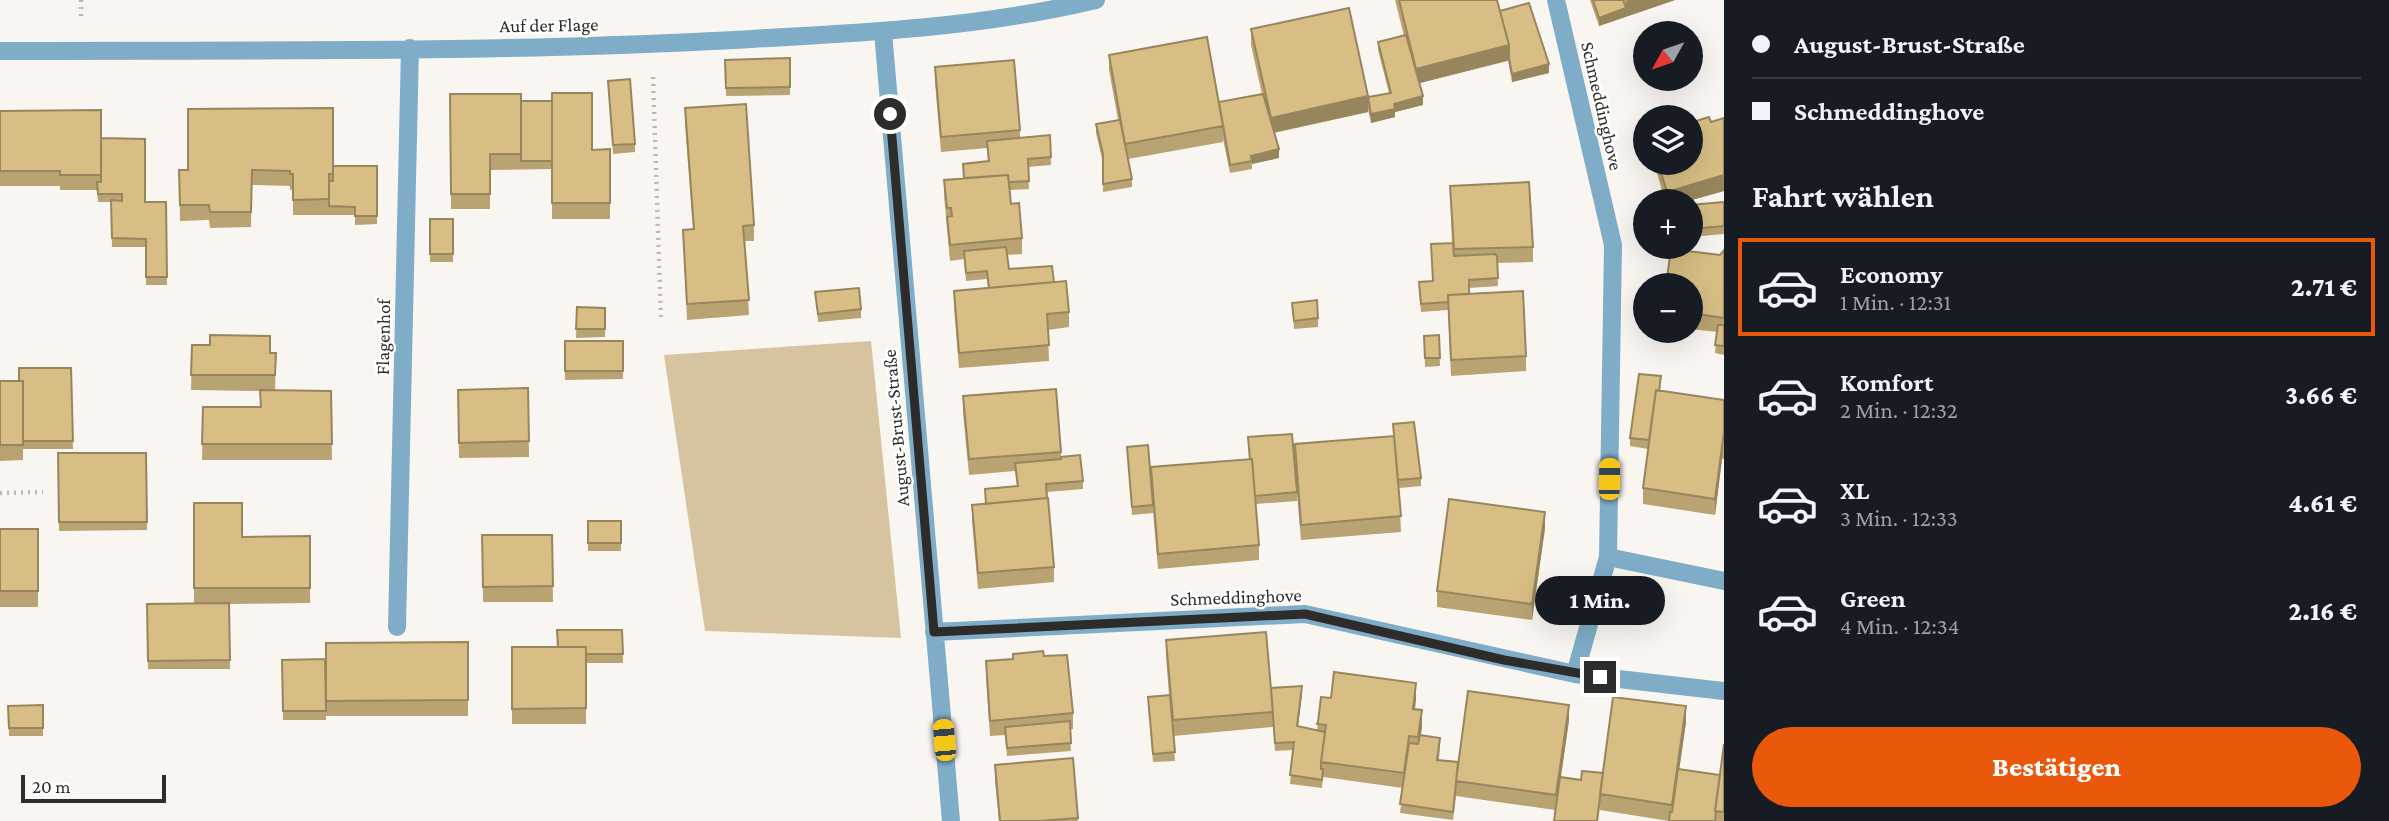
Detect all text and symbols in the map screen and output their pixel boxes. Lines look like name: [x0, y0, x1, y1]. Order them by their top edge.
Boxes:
street label: Auf der Flage: [499, 14, 599, 36]
north arrow: [1633, 21, 1703, 91]
map controls: [1633, 21, 1703, 343]
text: August-Brust-Straße: [1794, 30, 2025, 59]
street label: Schmeddinghove: [1577, 40, 1627, 172]
text: Schmeddinghove: [1794, 97, 1984, 126]
route start: [874, 98, 906, 130]
button: layers: [1633, 105, 1703, 175]
text: Fahrt wählen: [1752, 178, 1934, 214]
button: +: [1633, 189, 1703, 259]
icon: car: [1756, 256, 1819, 319]
text: Economy: [1840, 260, 1943, 289]
button: −: [1633, 273, 1703, 343]
text: 2.71 €: [2291, 273, 2357, 302]
text: 1 Min. · 12:31: [1840, 289, 1951, 315]
street label: Flagenhof: [372, 297, 394, 375]
street label: August-Brust-Straße: [879, 349, 913, 507]
icon: car: [1756, 364, 1819, 427]
text: Komfort: [1840, 368, 1933, 397]
text: 3.66 €: [2285, 381, 2357, 410]
text: 2 Min. · 12:32: [1840, 397, 1958, 423]
car: [1599, 458, 1620, 500]
icon: car: [1756, 472, 1819, 535]
text: XL: [1840, 476, 1869, 505]
text: 4.61 €: [2288, 489, 2357, 518]
text: 3 Min. · 12:33: [1840, 505, 1958, 531]
callout: 1 Min.: [1535, 576, 1665, 624]
icon: car: [1756, 580, 1819, 643]
street label: Schmeddinghove: [1170, 584, 1302, 610]
text: Green: [1840, 584, 1906, 613]
text: 1 Min.: [1569, 587, 1631, 613]
text: 2.16 €: [2289, 597, 2357, 626]
text: 4 Min. · 12:34: [1840, 613, 1959, 639]
route end: [1584, 661, 1616, 693]
car: [932, 718, 957, 762]
button: Bestätigen: [1752, 727, 2361, 807]
scale bar: [21, 772, 166, 804]
text: 20 m: [32, 776, 71, 797]

